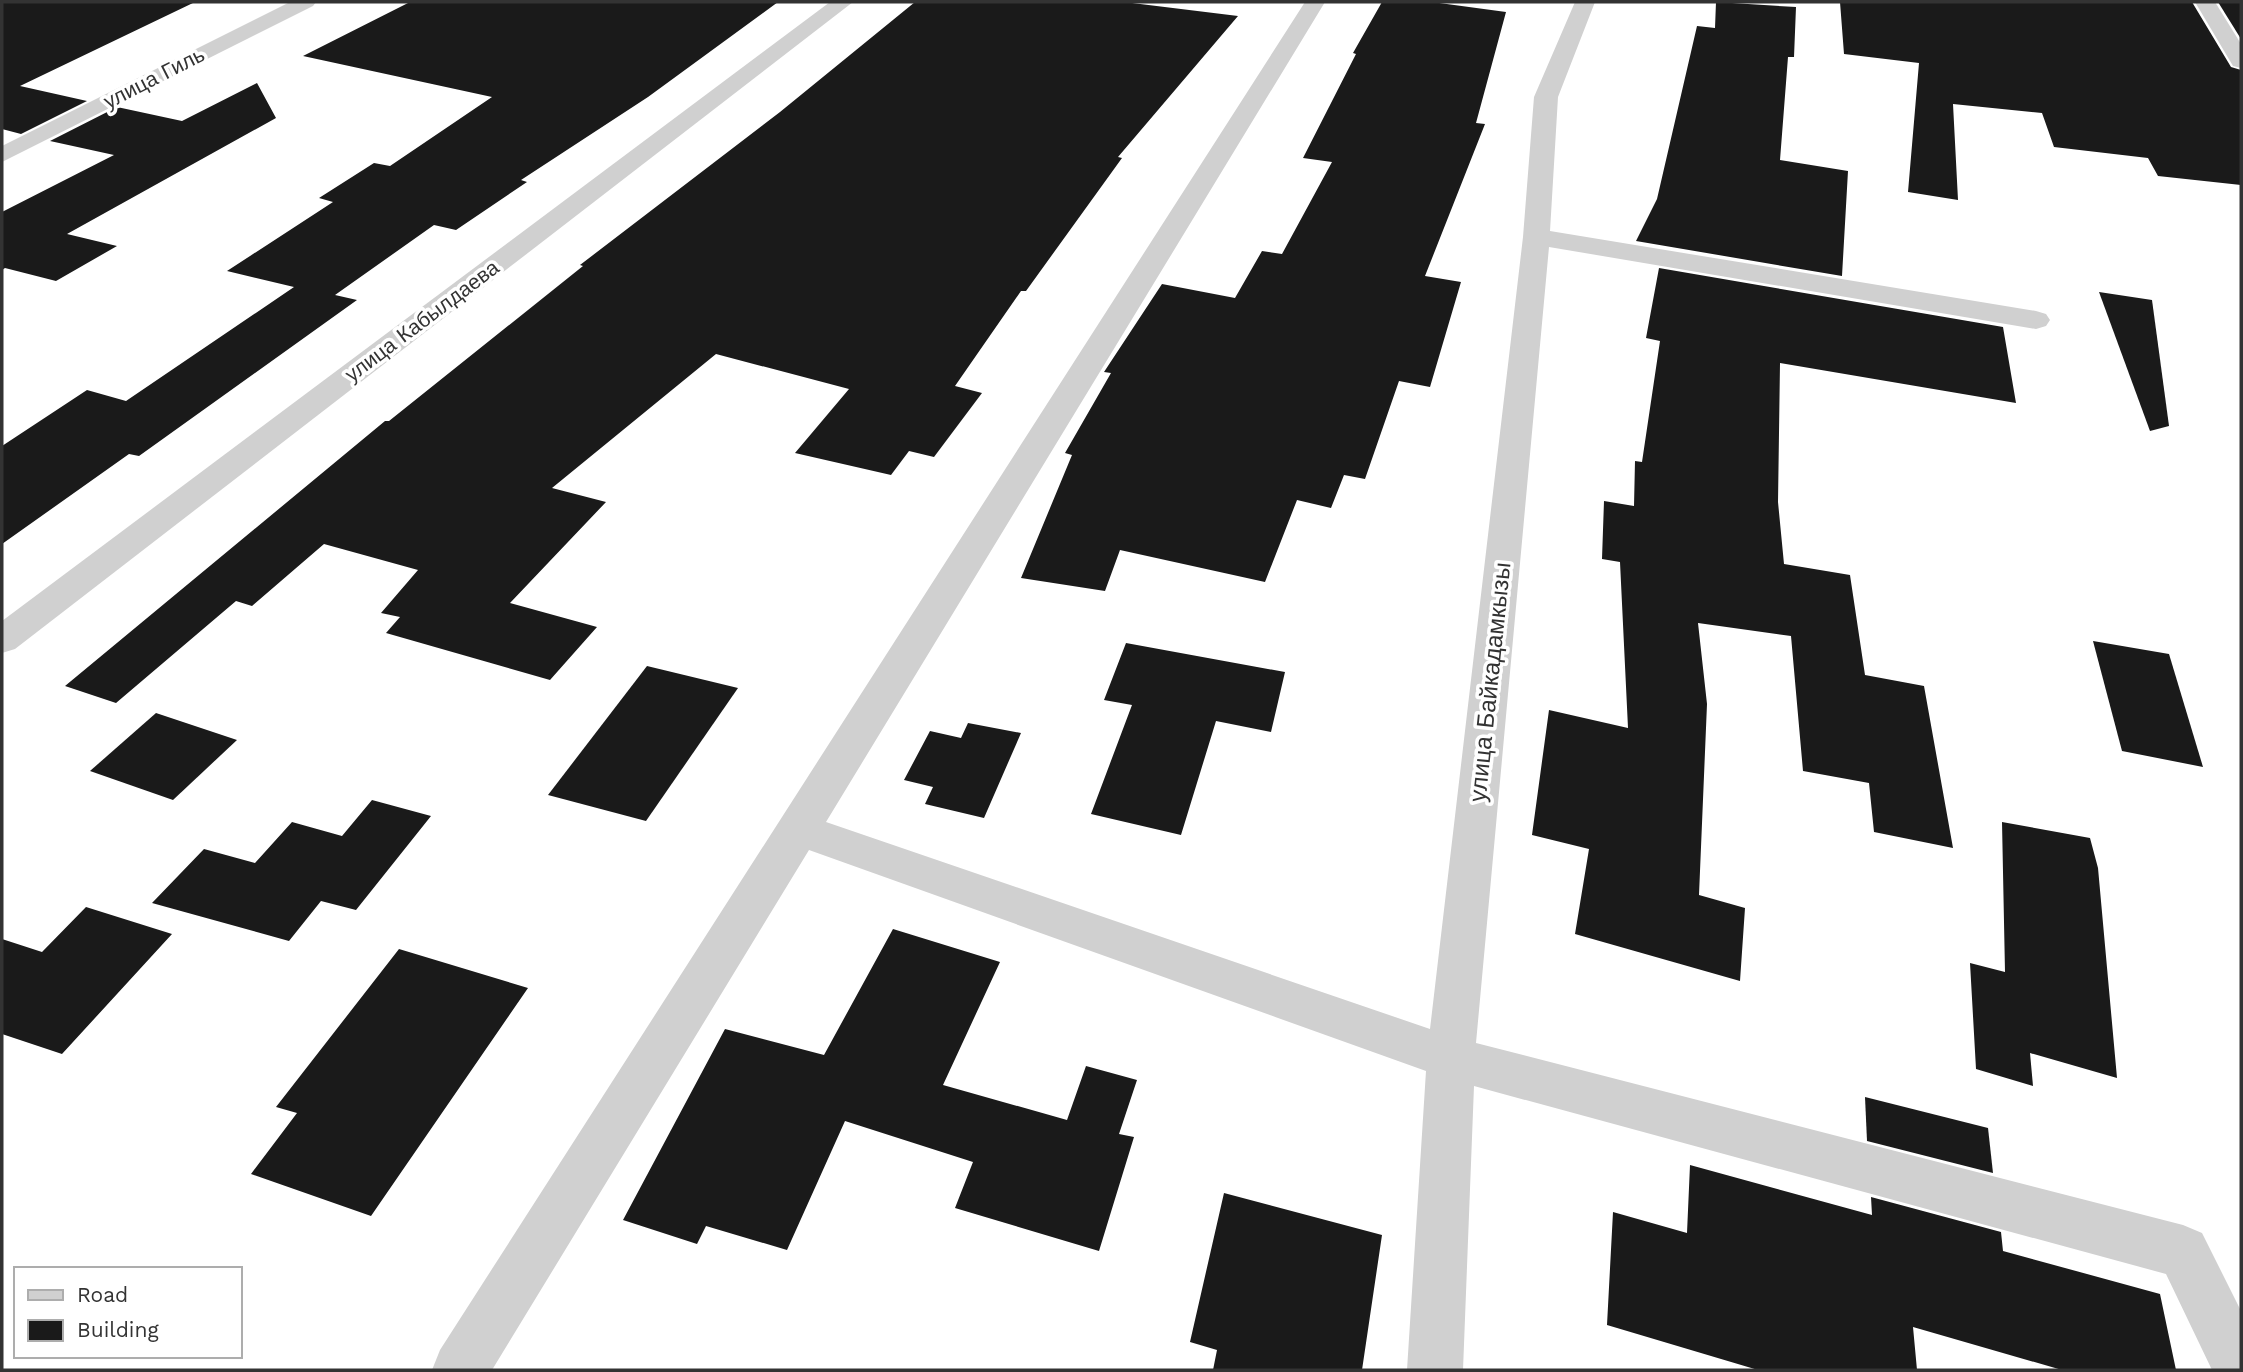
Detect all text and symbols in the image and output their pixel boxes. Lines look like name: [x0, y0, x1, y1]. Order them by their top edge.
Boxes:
street label: улица Гиль: [99, 41, 209, 114]
street label: улица Кабылдаева: [340, 254, 504, 387]
street label: улица Байкадамкызы: [1463, 561, 1517, 803]
legend: [14, 1267, 242, 1358]
text: Road: [77, 1282, 128, 1307]
text: Building: [77, 1317, 159, 1342]

